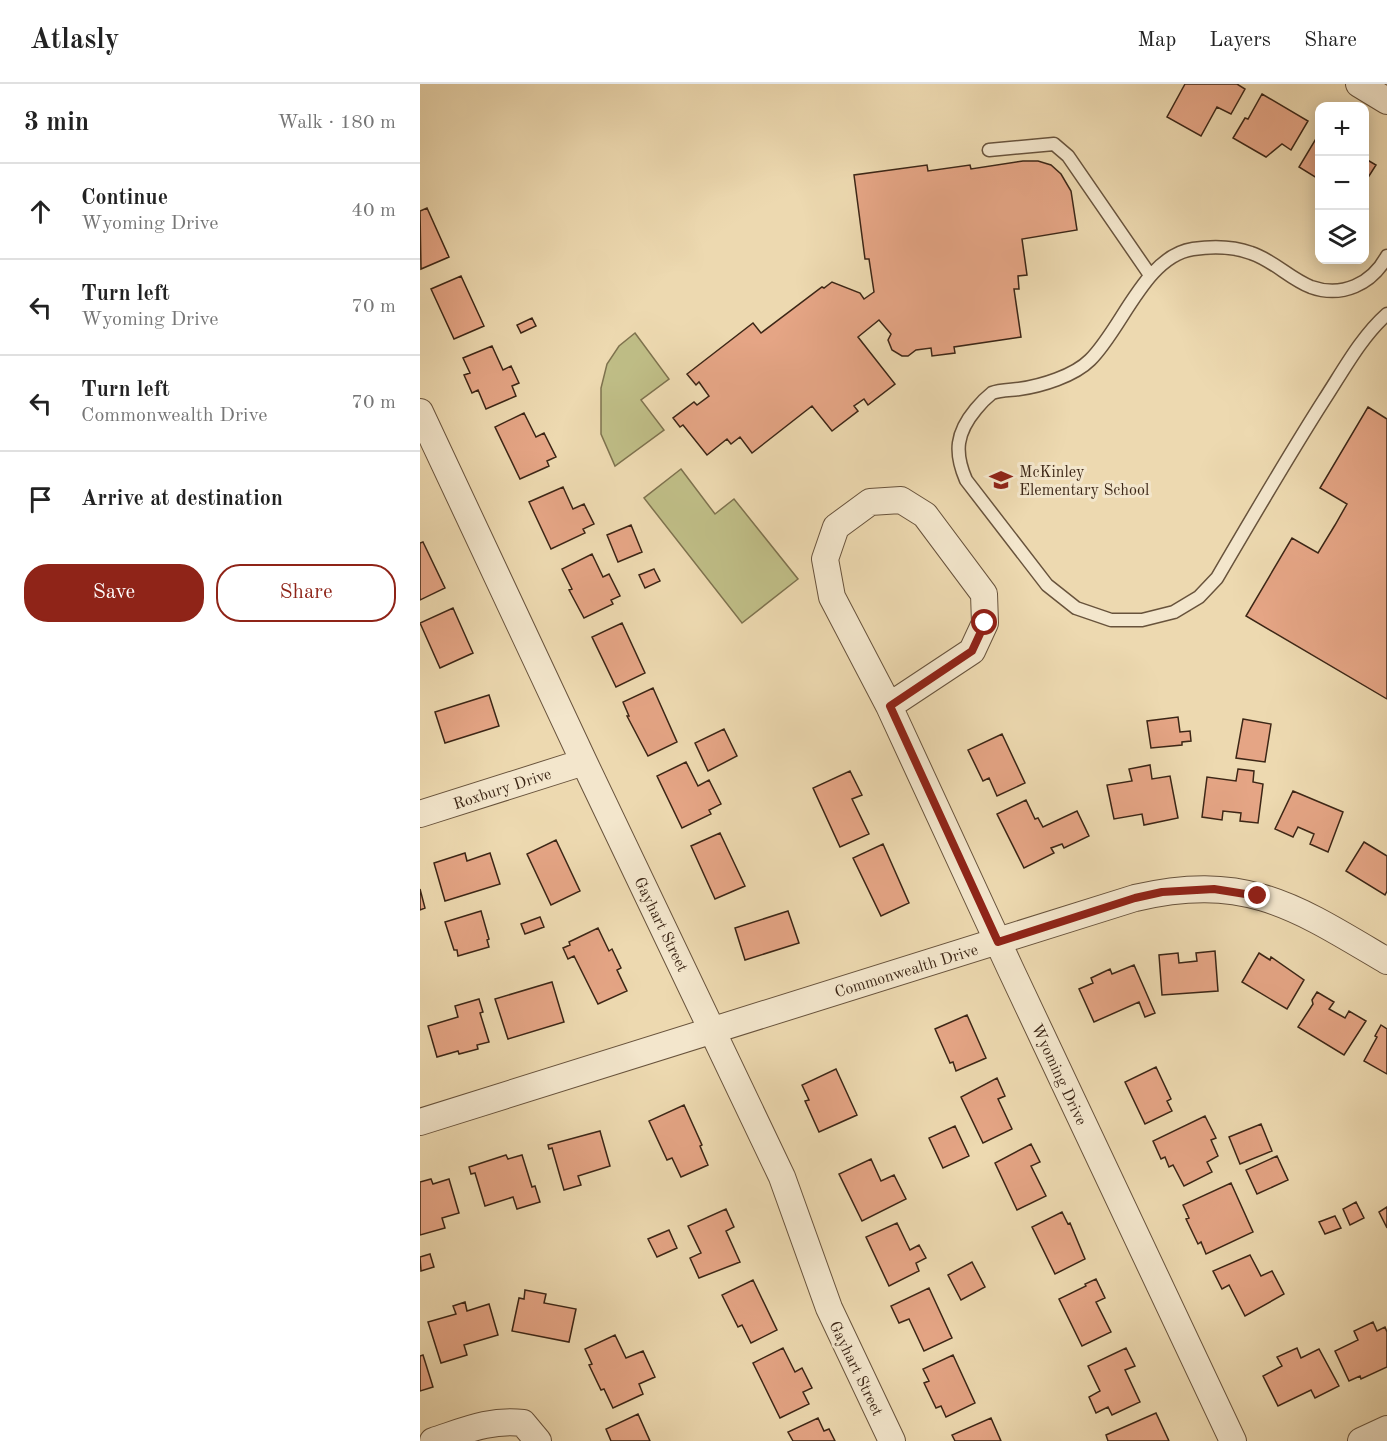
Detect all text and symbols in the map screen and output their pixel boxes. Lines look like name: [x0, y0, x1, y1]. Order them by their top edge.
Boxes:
text: Atlasly: [30, 27, 120, 55]
text: Map: [1137, 30, 1176, 51]
text: Layers: [1209, 30, 1271, 51]
text: Share: [1304, 30, 1357, 51]
map controls: [1315, 102, 1369, 264]
button: +: [1315, 102, 1369, 156]
text: 3 min: [24, 110, 89, 136]
text: Walk · 180 m: [277, 113, 396, 133]
button: −: [1315, 156, 1369, 210]
text: Continue: [81, 187, 168, 209]
icon: ahead: [24, 195, 57, 228]
text: 40 m: [351, 201, 396, 221]
button: layers: [1315, 210, 1369, 264]
text: Wyoming Drive: [81, 214, 218, 234]
text: Turn left: [81, 283, 170, 305]
icon: left: [24, 291, 57, 324]
text: 70 m: [351, 297, 396, 317]
text: Wyoming Drive: [81, 310, 218, 330]
text: Turn left: [81, 379, 170, 401]
icon: left: [24, 387, 57, 420]
text: 70 m: [351, 393, 396, 413]
text: Commonwealth Drive: [81, 406, 267, 426]
place label: McKinley Elementary School: [1019, 465, 1149, 499]
school or university icon: McKinley Elementary School: [988, 467, 1014, 493]
icon: arrive: [24, 483, 57, 516]
text: Arrive at destination: [81, 488, 283, 510]
button: Save: [24, 564, 204, 622]
button: Share: [216, 564, 396, 622]
route start: [971, 609, 997, 635]
street label: Roxbury Drive: [452, 767, 554, 813]
street label: Gayhart Street: [630, 875, 690, 975]
route end: [1244, 882, 1270, 908]
street label: Commonwealth Drive: [833, 942, 980, 1001]
street label: Wyoming Drive: [1028, 1022, 1089, 1128]
street label: Gayhart Street: [825, 1319, 885, 1419]

